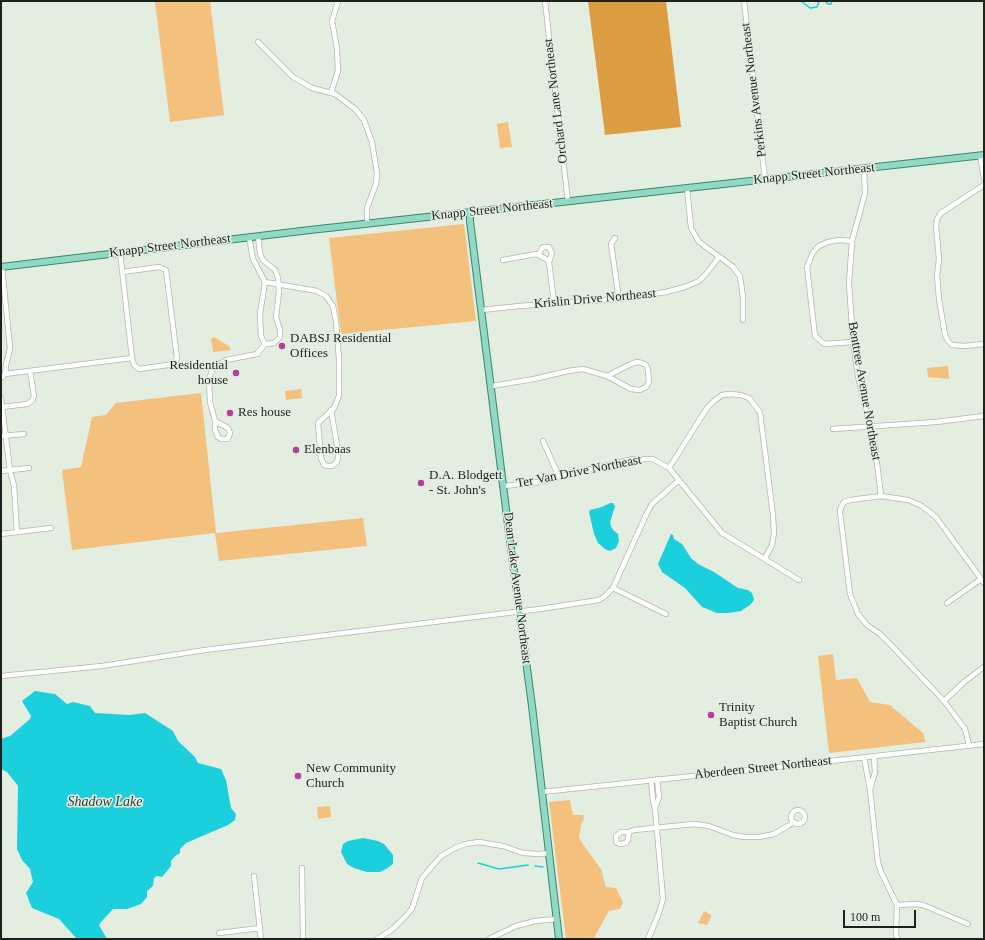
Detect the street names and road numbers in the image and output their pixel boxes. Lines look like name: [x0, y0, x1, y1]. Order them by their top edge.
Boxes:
street label: Perkins Avenue Northeast: [738, 22, 770, 158]
street label: Orchard Lane Northeast: [541, 38, 571, 164]
street label: Knapp Street Northeast: [753, 160, 875, 188]
street label: Knapp Street Northeast: [431, 196, 553, 224]
street label: Knapp Street Northeast: [108, 231, 232, 261]
street label: Krislin Drive Northeast: [533, 286, 657, 312]
street label: Benttree Avenue Northeast: [844, 320, 884, 462]
street label: Ter Van Drive Northeast: [515, 452, 643, 492]
street label: Dean Lake Avenue Northeast: [500, 511, 534, 665]
street label: Aberdeen Street Northeast: [694, 753, 832, 783]

